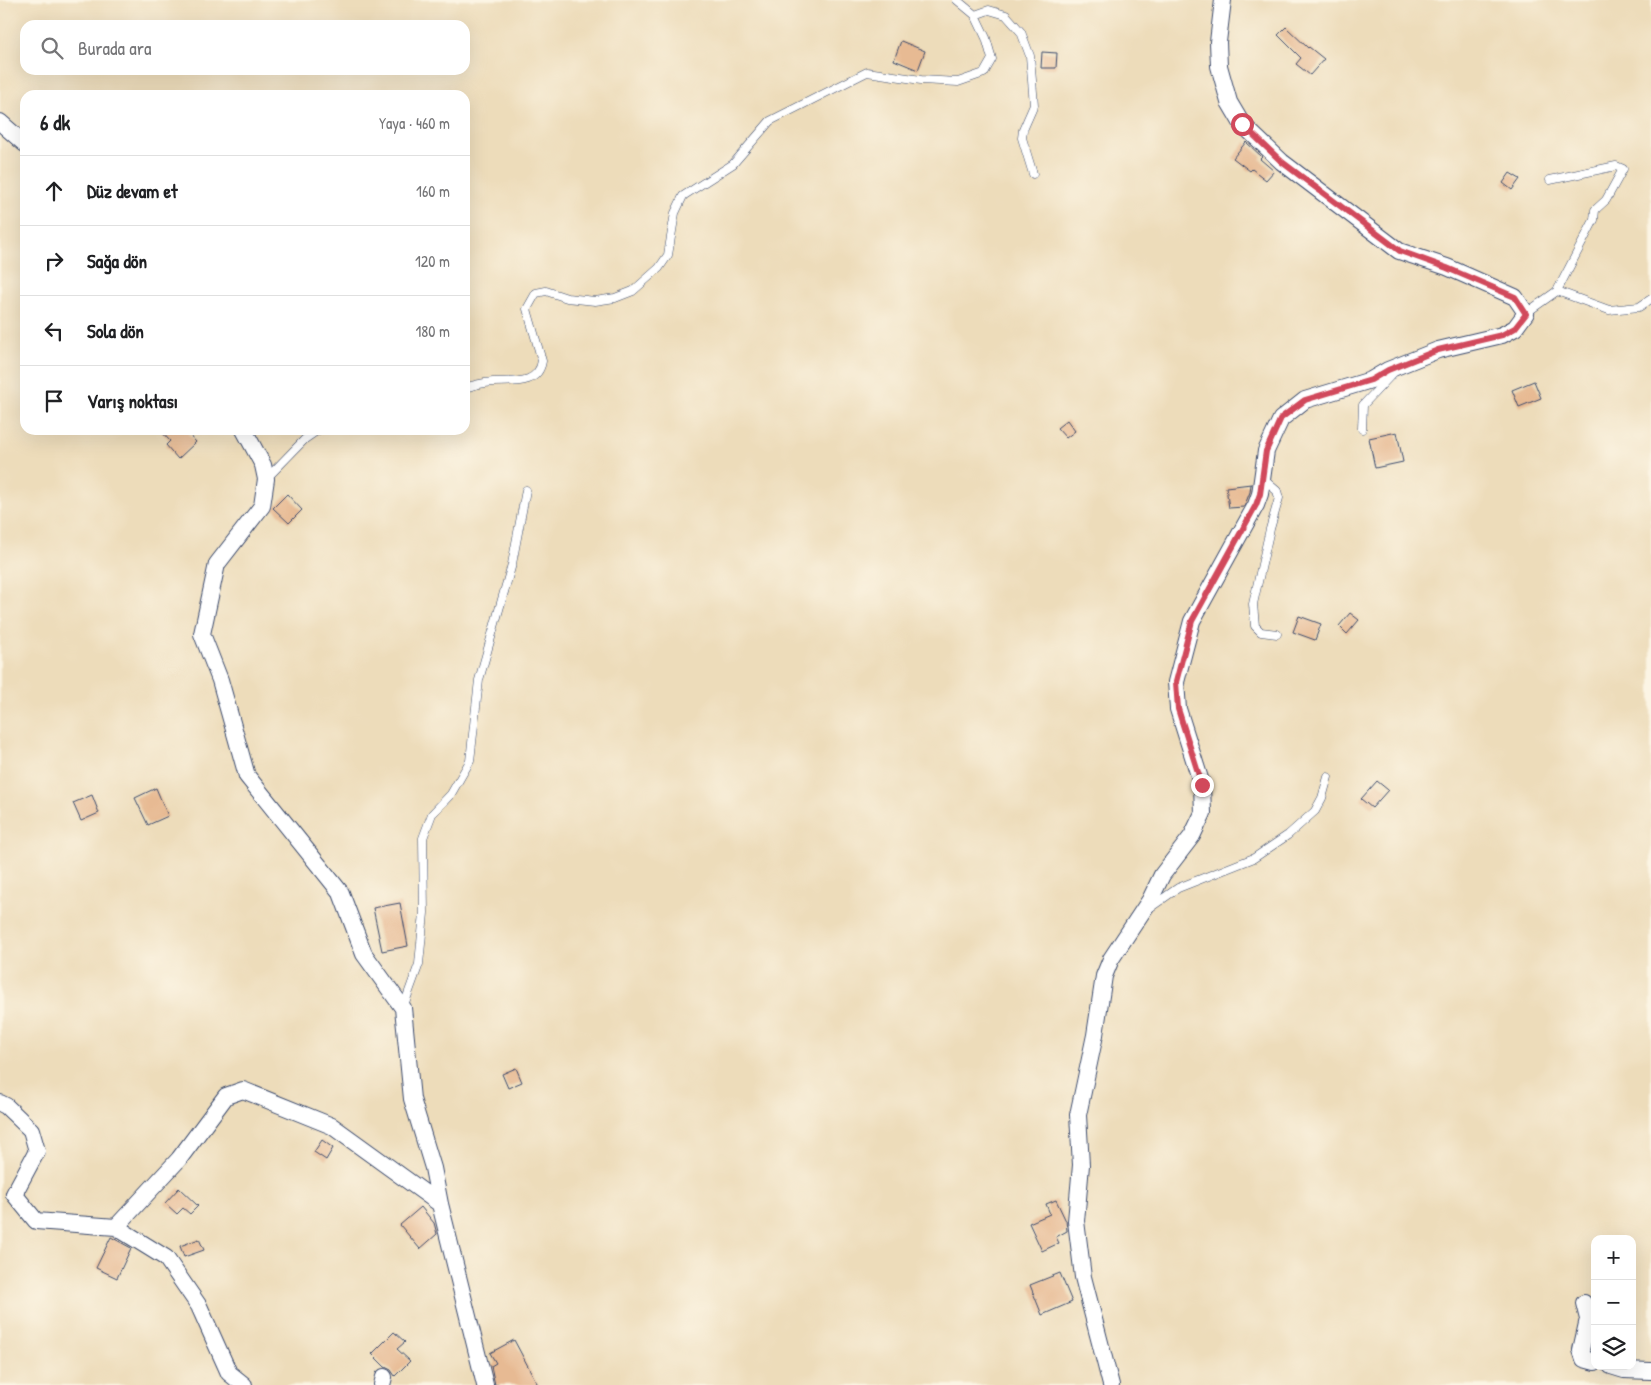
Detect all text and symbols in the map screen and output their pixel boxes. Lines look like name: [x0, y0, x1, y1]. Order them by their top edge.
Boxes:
search box: [20, 20, 470, 75]
icon: search: [38, 34, 66, 62]
text: Burada ara: [78, 35, 151, 61]
text: 6 dk: [40, 108, 70, 137]
text: Yaya · 460 m: [379, 112, 450, 134]
route start: [1231, 113, 1254, 136]
icon: ahead: [40, 177, 68, 205]
text: Düz devam et: [87, 178, 178, 204]
text: 160 m: [416, 180, 450, 202]
icon: right: [40, 247, 68, 275]
text: Sağa dön: [87, 248, 147, 274]
text: 120 m: [415, 250, 450, 272]
icon: left: [40, 317, 68, 345]
text: Sola dön: [87, 318, 144, 344]
text: 180 m: [416, 320, 450, 342]
icon: arrive: [40, 387, 68, 415]
text: Varış noktası: [87, 388, 178, 414]
route end: [1191, 774, 1214, 797]
map controls: [1591, 1235, 1636, 1370]
button: +: [1591, 1235, 1636, 1280]
button: −: [1591, 1280, 1636, 1325]
button: layers: [1591, 1325, 1636, 1370]

